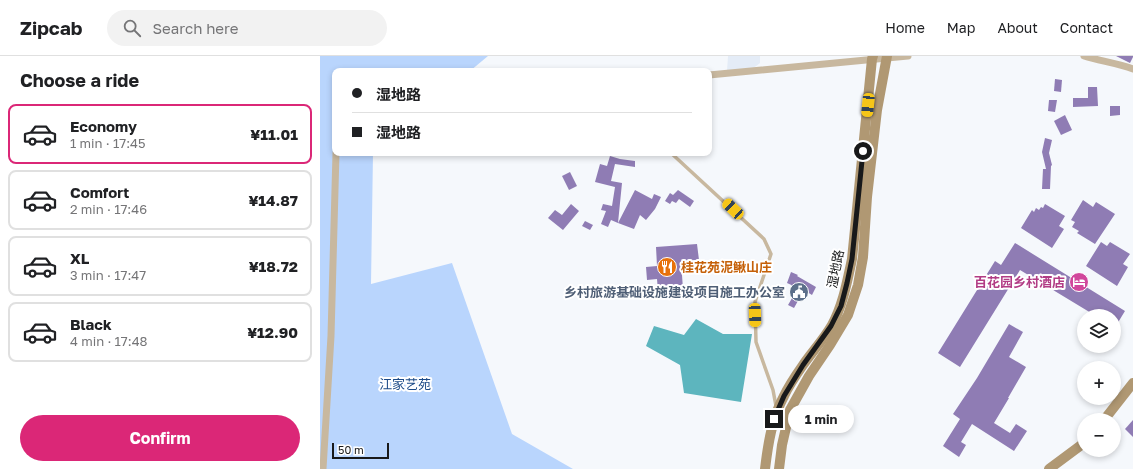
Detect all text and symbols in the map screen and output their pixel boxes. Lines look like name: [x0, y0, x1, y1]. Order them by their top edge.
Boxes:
search box: [107, 10, 387, 46]
text: Zipcab: [20, 16, 83, 39]
icon: search: [121, 17, 143, 39]
text: Search here: [153, 19, 238, 37]
text: Home: [885, 19, 925, 36]
text: Map: [947, 19, 975, 36]
text: About: [997, 19, 1038, 36]
text: Contact: [1060, 19, 1113, 36]
text: Choose a ride: [20, 69, 139, 91]
text: 湿地路: [376, 85, 421, 103]
car: [861, 92, 875, 118]
icon: car: [22, 116, 58, 152]
text: Economy: [70, 117, 137, 135]
text: 湿地路: [376, 123, 421, 141]
text: ¥11.01: [250, 125, 298, 143]
text: 1 min · 17:45: [70, 135, 146, 151]
route start: [854, 142, 872, 160]
icon: car: [22, 182, 58, 218]
text: Comfort: [70, 183, 129, 201]
text: ¥14.87: [248, 191, 298, 209]
car: [720, 196, 746, 222]
text: 2 min · 17:46: [70, 201, 147, 217]
icon: car: [22, 248, 58, 284]
street label: 湿地路: [823, 248, 847, 290]
text: XL: [70, 249, 89, 267]
restaurant icon: 桂花苑泥鳅山庄: [656, 256, 678, 278]
text: ¥18.72: [249, 257, 298, 275]
place label: 桂花苑泥鳅山庄: [681, 259, 772, 275]
text: 3 min · 17:47: [70, 267, 146, 283]
hotel icon: 百花园乡村酒店: [1068, 271, 1090, 293]
place label: 百花园乡村酒店: [974, 274, 1065, 290]
public building icon: 乡村旅游基础设施建设项目施工办公室: [788, 281, 810, 303]
place label: 乡村旅游基础设施建设项目施工办公室: [564, 284, 785, 300]
car: [749, 303, 761, 327]
map controls: [1077, 309, 1121, 457]
button: layers: [1077, 309, 1121, 353]
icon: car: [22, 314, 58, 350]
text: Black: [70, 315, 112, 333]
text: ¥12.90: [247, 323, 298, 341]
text: 4 min · 17:48: [70, 333, 148, 349]
button: +: [1077, 361, 1121, 405]
park label: 江家艺苑: [379, 376, 431, 392]
callout: 1 min: [788, 405, 854, 433]
route end: [765, 410, 783, 428]
text: 1 min: [805, 411, 837, 427]
button: −: [1077, 413, 1121, 457]
button: Confirm: [20, 415, 300, 461]
scale bar: [332, 441, 389, 460]
text: 50 m: [338, 443, 364, 456]

